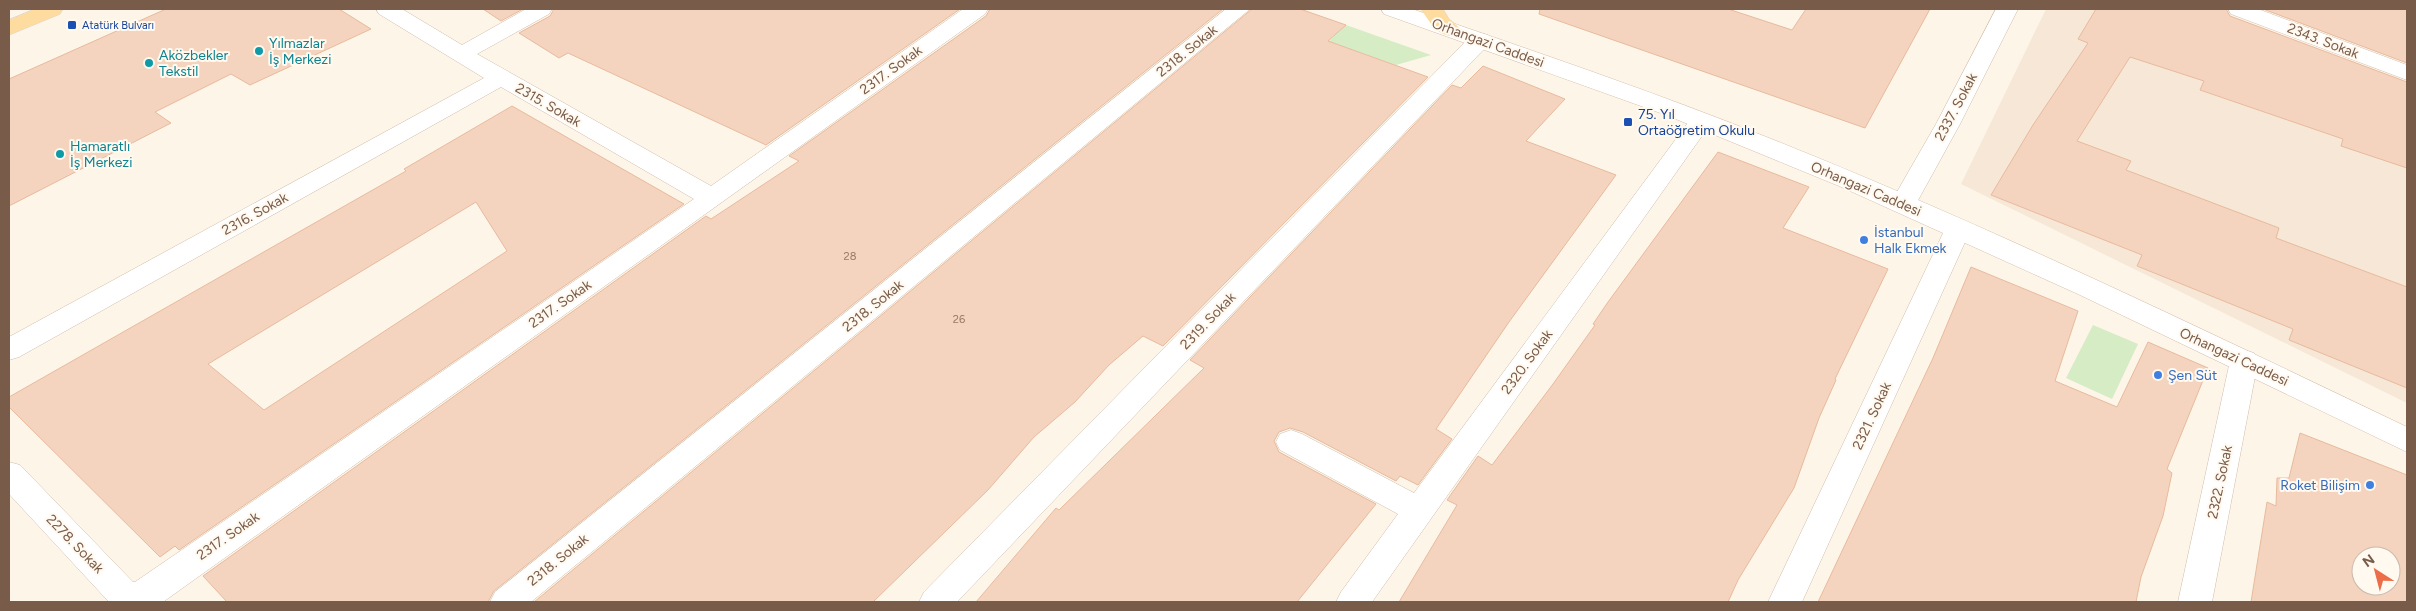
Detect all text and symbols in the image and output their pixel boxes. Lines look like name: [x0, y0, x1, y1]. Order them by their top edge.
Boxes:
street label: Orhangazi Caddesi: [1429, 15, 1547, 71]
marker: Atatürk Bulvarı: [66, 19, 78, 31]
place label: Atatürk Bulvarı: [82, 19, 154, 32]
street label: 2343. Sokak: [2285, 20, 2361, 63]
street label: 2318. Sokak: [1153, 21, 1221, 81]
place label: Yılmazlar İş Merkezi: [269, 35, 331, 68]
street label: 2317. Sokak: [857, 42, 925, 98]
marker: Yılmazlar İş Merkezi: [253, 45, 265, 57]
place label: Aközbekler Tekstil: [159, 47, 228, 80]
marker: Aközbekler Tekstil: [143, 57, 155, 69]
street label: 2337. Sokak: [1931, 70, 1981, 144]
street label: 2315. Sokak: [512, 79, 584, 131]
place label: 75. Yıl Ortaöğretim Okulu: [1638, 106, 1755, 139]
marker: 75. Yıl Ortaöğretim Okulu: [1622, 116, 1634, 128]
place label: Hamaratlı İş Merkezi: [70, 138, 132, 171]
marker: Hamaratlı İş Merkezi: [54, 148, 66, 160]
street label: Orhangazi Caddesi: [1808, 158, 1924, 220]
street label: 2316. Sokak: [219, 189, 291, 239]
place label: İstanbul Halk Ekmek: [1874, 224, 1947, 257]
marker: İstanbul Halk Ekmek: [1858, 234, 1870, 246]
house number: 28: [844, 250, 857, 263]
street label: 2317. Sokak: [525, 276, 595, 332]
street label: 2318. Sokak: [839, 276, 907, 336]
street label: 2319. Sokak: [1177, 289, 1240, 353]
house number: 26: [953, 313, 965, 326]
street label: Orhangazi Caddesi: [2177, 324, 2291, 390]
street label: 2320. Sokak: [1498, 326, 1556, 398]
place label: Şen Süt: [2168, 367, 2217, 384]
marker: Şen Süt: [2152, 369, 2164, 381]
street label: 2321. Sokak: [1849, 379, 1895, 453]
street label: 2322. Sokak: [2204, 443, 2236, 520]
place label: Roket Bilişim: [2280, 477, 2360, 494]
marker: Roket Bilişim: [2364, 479, 2376, 491]
street label: 2317. Sokak: [193, 508, 263, 564]
street label: 2278. Sokak: [43, 511, 107, 577]
street label: 2318. Sokak: [524, 530, 592, 590]
north arrow: [2351, 546, 2401, 596]
text: N: [2359, 551, 2378, 571]

